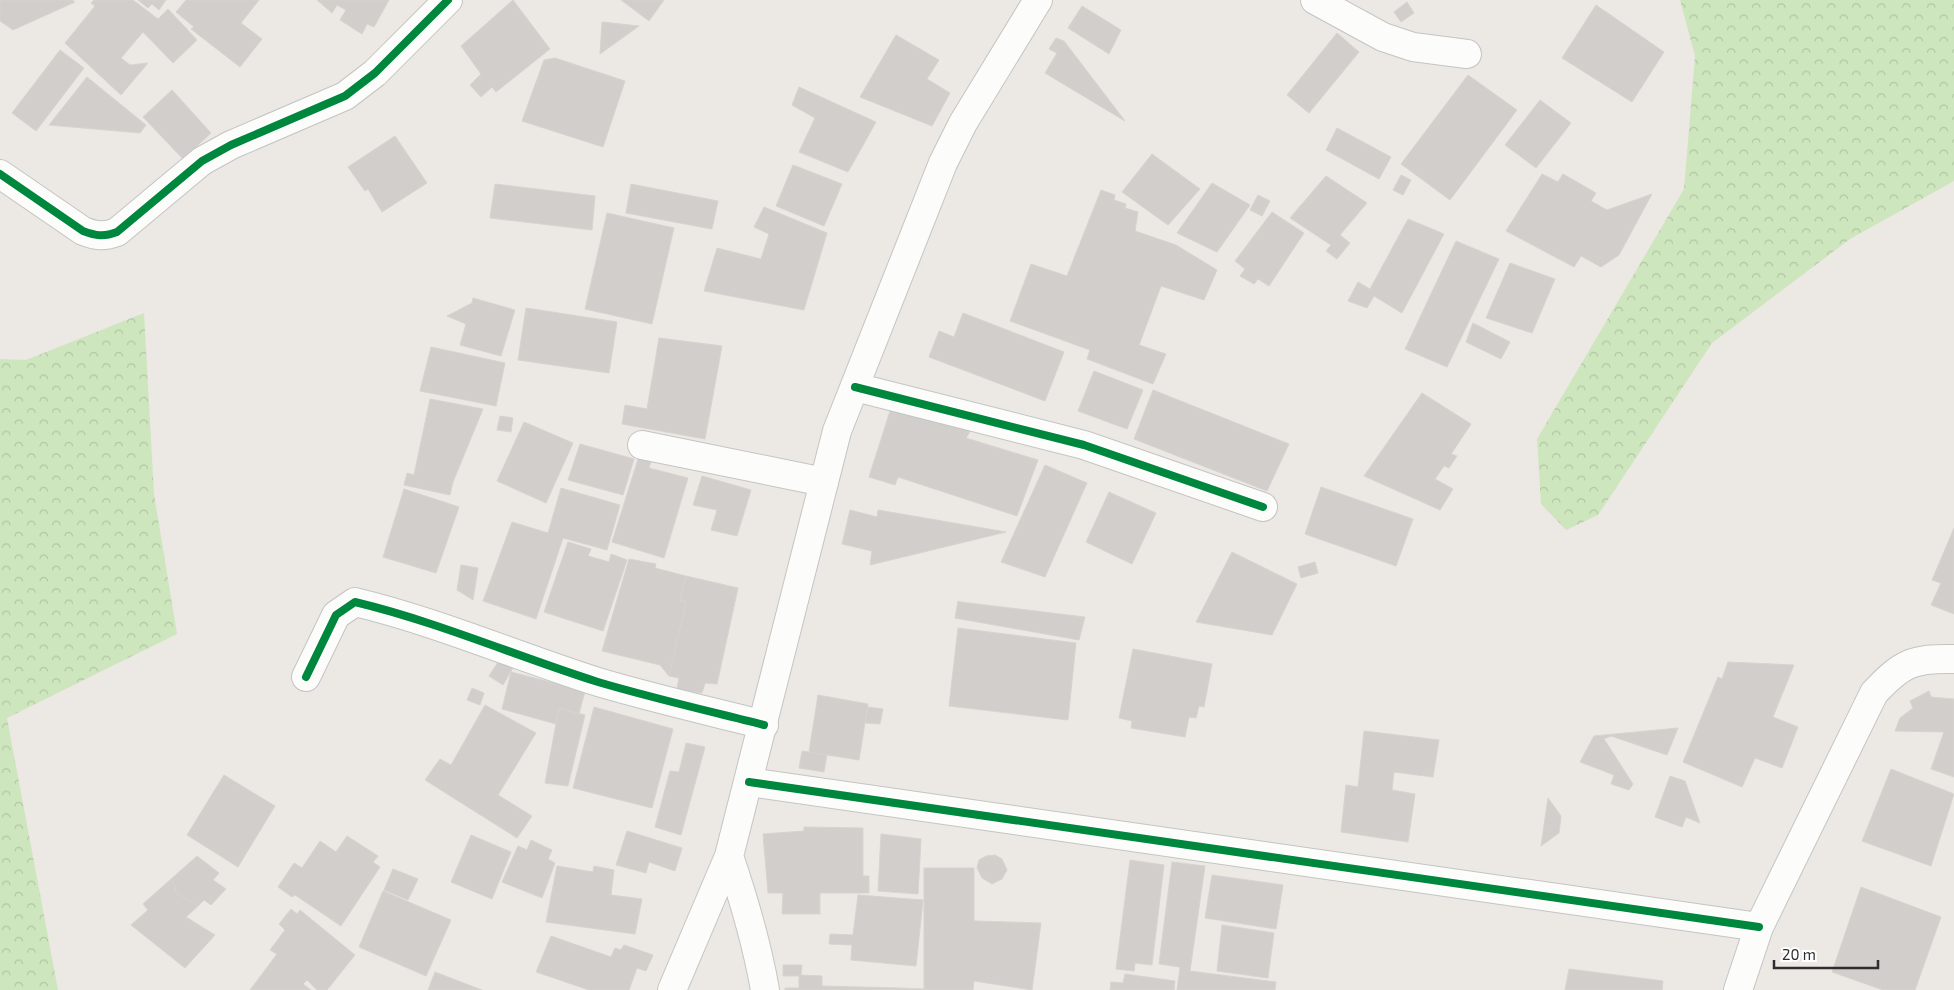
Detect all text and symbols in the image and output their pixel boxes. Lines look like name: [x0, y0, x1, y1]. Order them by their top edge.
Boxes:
scale bar: [1774, 938, 1878, 970]
text: 20 m: [1782, 945, 1816, 963]

